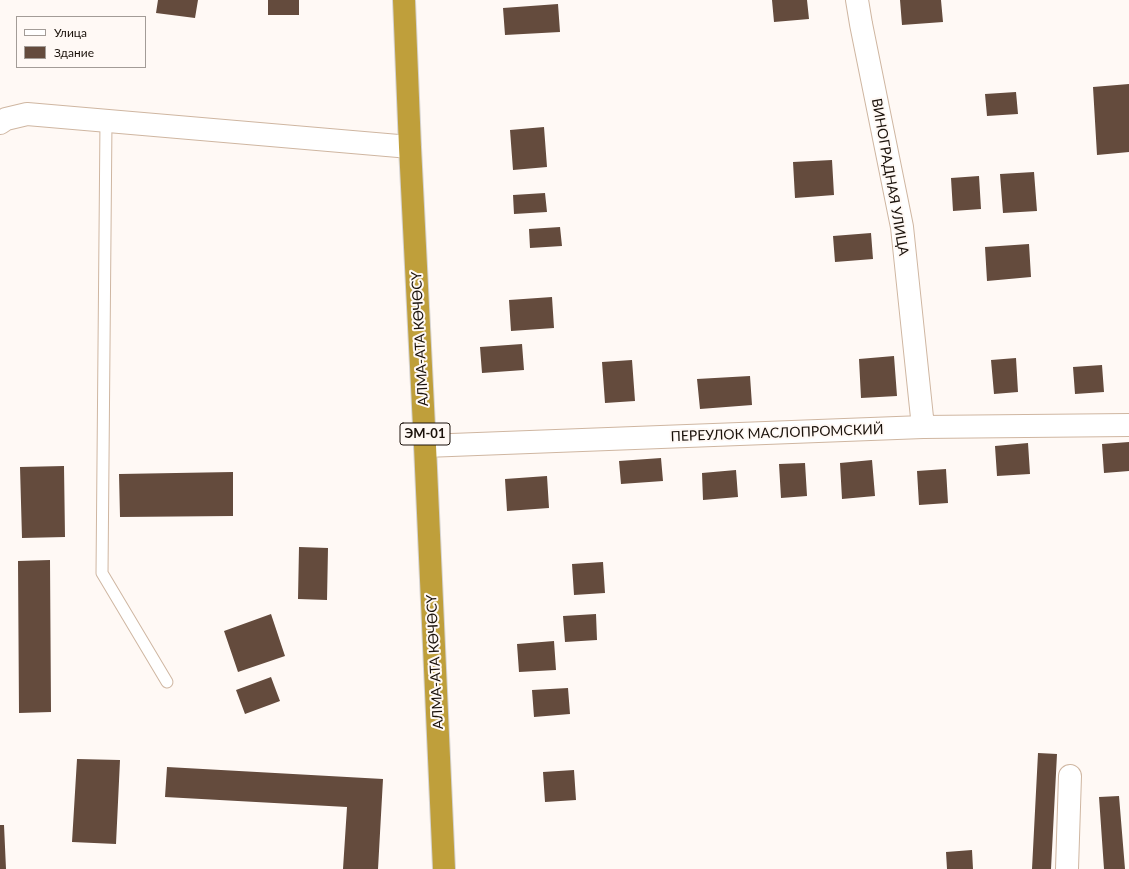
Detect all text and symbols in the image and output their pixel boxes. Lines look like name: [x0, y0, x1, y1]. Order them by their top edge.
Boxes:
legend: [16, 16, 146, 68]
text: Улица: [54, 25, 87, 40]
text: Здание: [54, 45, 94, 60]
street label: ВИНОГРАДНАЯ УЛИЦА: [868, 97, 912, 257]
street label: АЛМА-АТА КӨЧӨСҮ: [408, 271, 432, 407]
street label: ПЕРЕУЛОК МАСЛОПРОМСКИЙ: [670, 421, 884, 445]
road number: ЭМ-01: [400, 423, 450, 445]
street label: АЛМА-АТА КӨЧӨСҮ: [423, 594, 447, 730]

